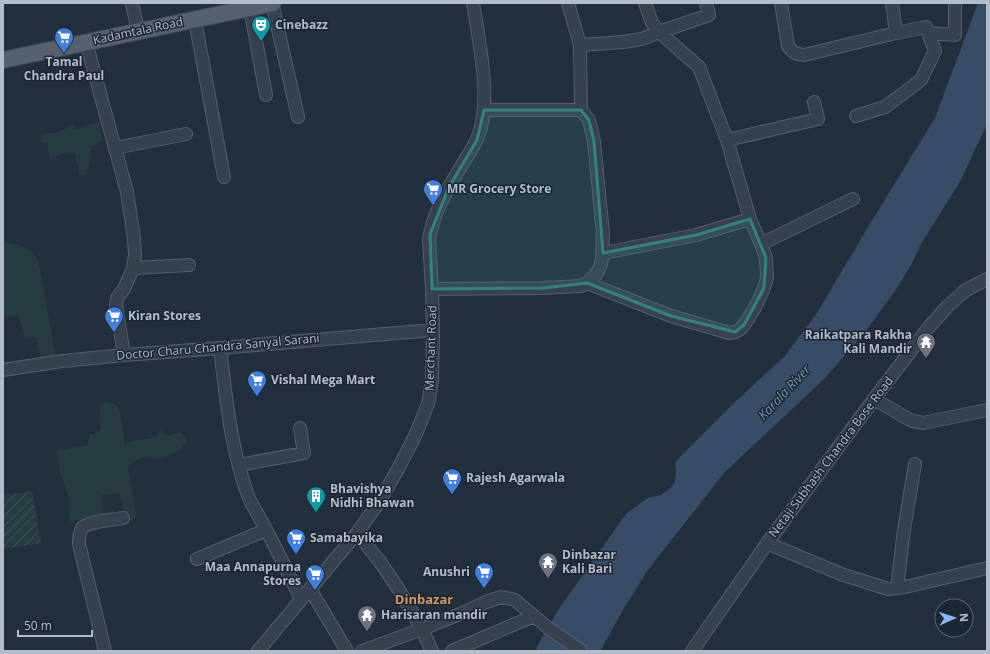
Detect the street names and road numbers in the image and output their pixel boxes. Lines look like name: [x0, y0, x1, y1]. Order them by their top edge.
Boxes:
street label: Kadamtala Road: [91, 13, 184, 48]
street label: Merchant Road: [421, 305, 440, 391]
street label: Doctor Charu Chandra Sanyal Sarani: [116, 329, 320, 364]
street label: Netaji Subhash Chandra Bose Road: [764, 373, 897, 541]

